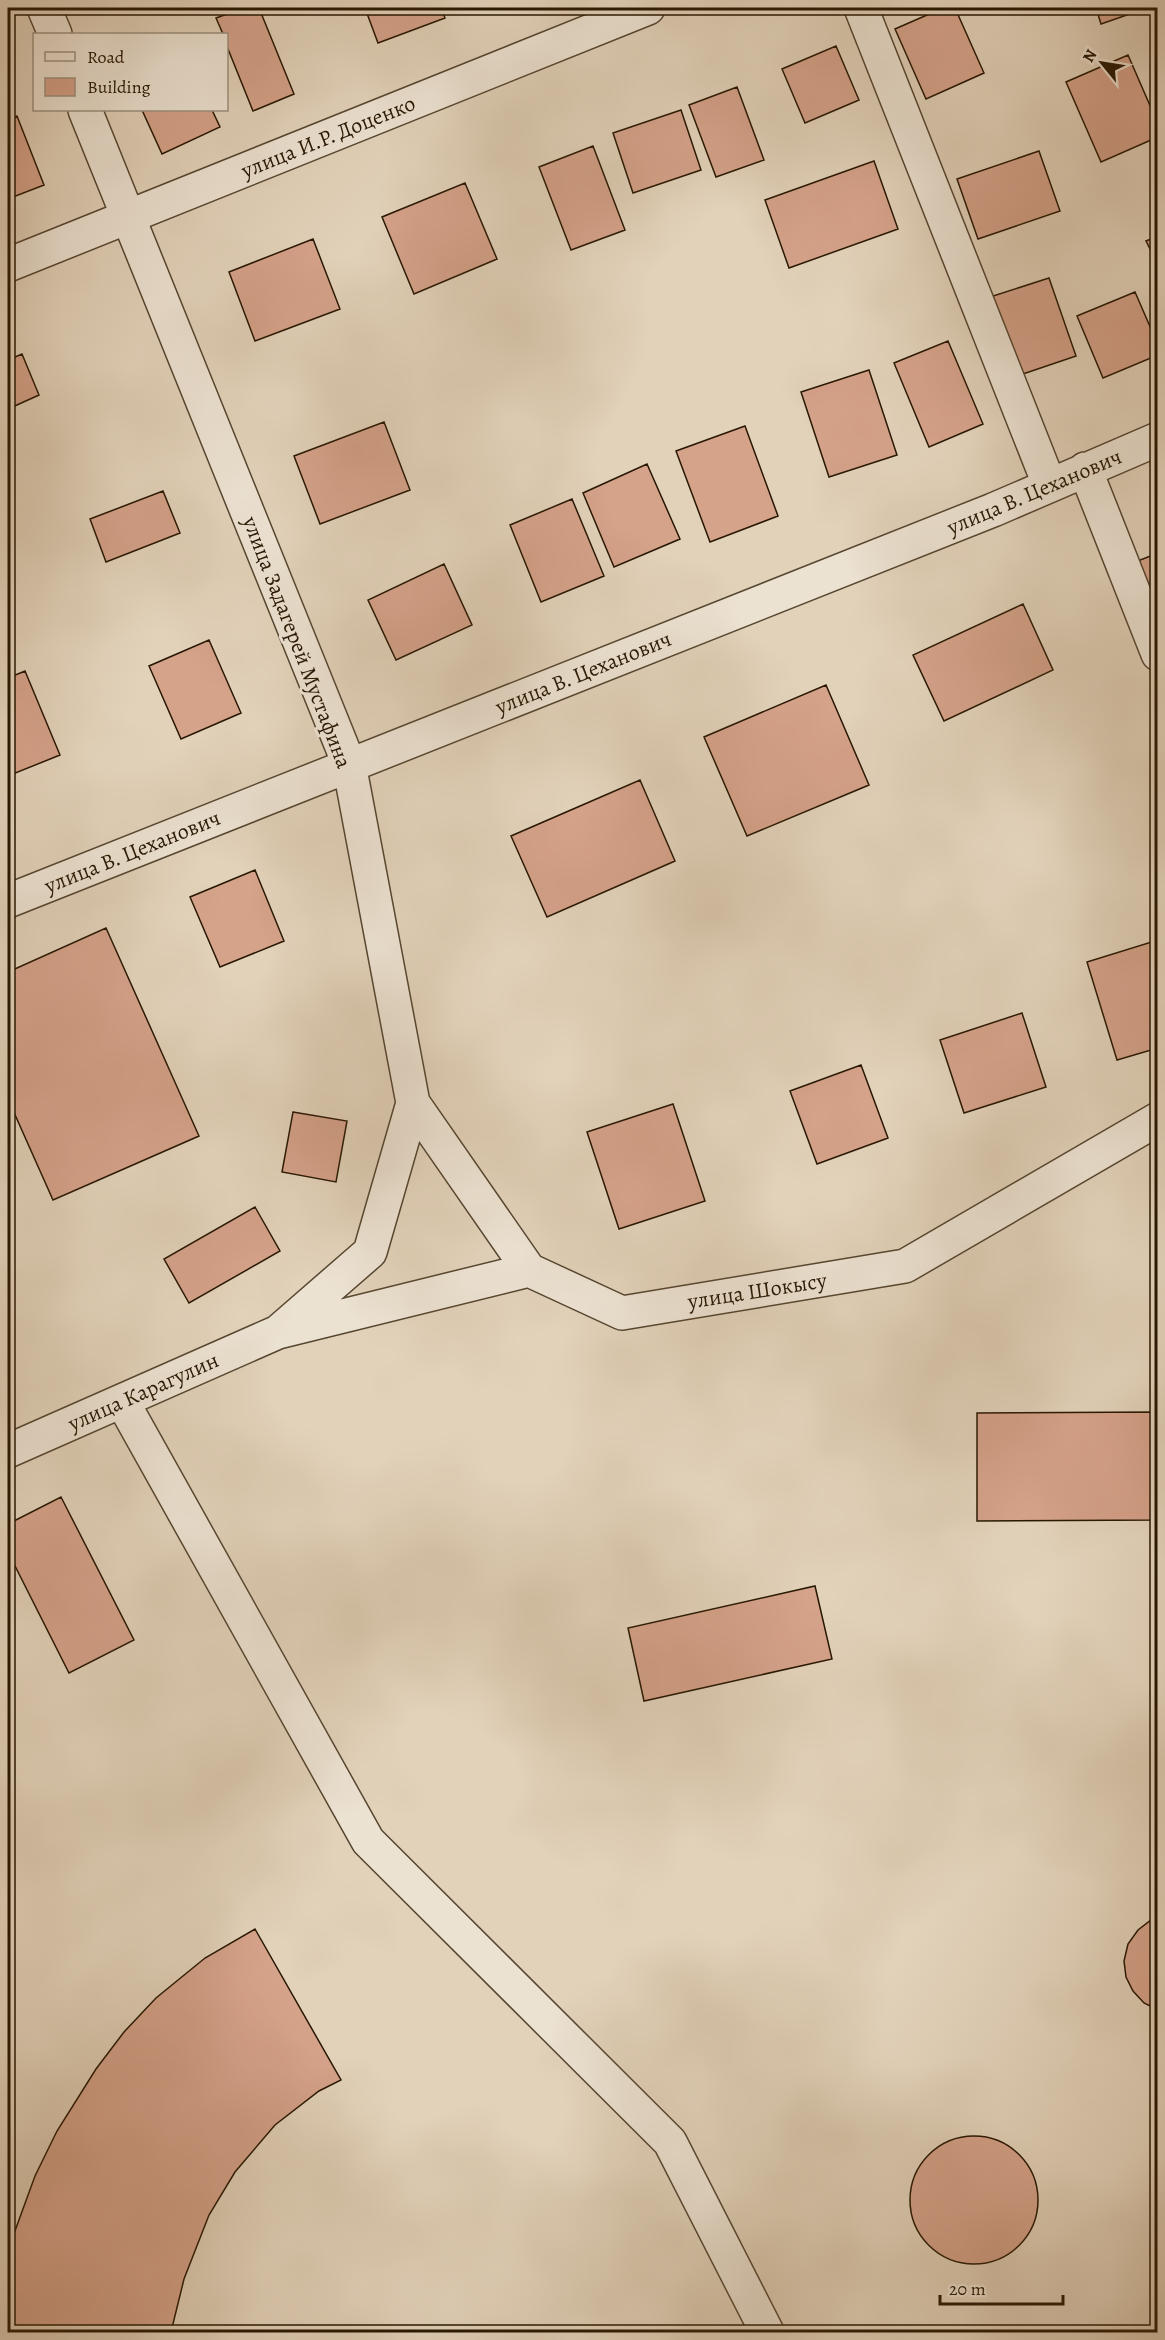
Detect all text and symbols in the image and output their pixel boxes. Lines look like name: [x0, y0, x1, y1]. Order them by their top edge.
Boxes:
legend: [33, 33, 228, 111]
north arrow: [1072, 33, 1132, 93]
text: Road: [87, 45, 125, 69]
text: N: [1077, 45, 1102, 67]
text: Building: [87, 75, 151, 99]
street label: улица И.Р. Доценко: [236, 88, 420, 186]
street label: улица В. Цеханович: [942, 442, 1126, 543]
street label: улица Задагерей Мустафина: [235, 511, 359, 774]
street label: улица В. Цеханович: [490, 624, 676, 722]
street label: улица В. Цеханович: [39, 803, 225, 901]
street label: улица Шокысу: [685, 1265, 830, 1317]
street label: улица Карагулин: [62, 1345, 223, 1439]
scale bar: [940, 2268, 1063, 2306]
text: 20 m: [949, 2277, 986, 2301]

